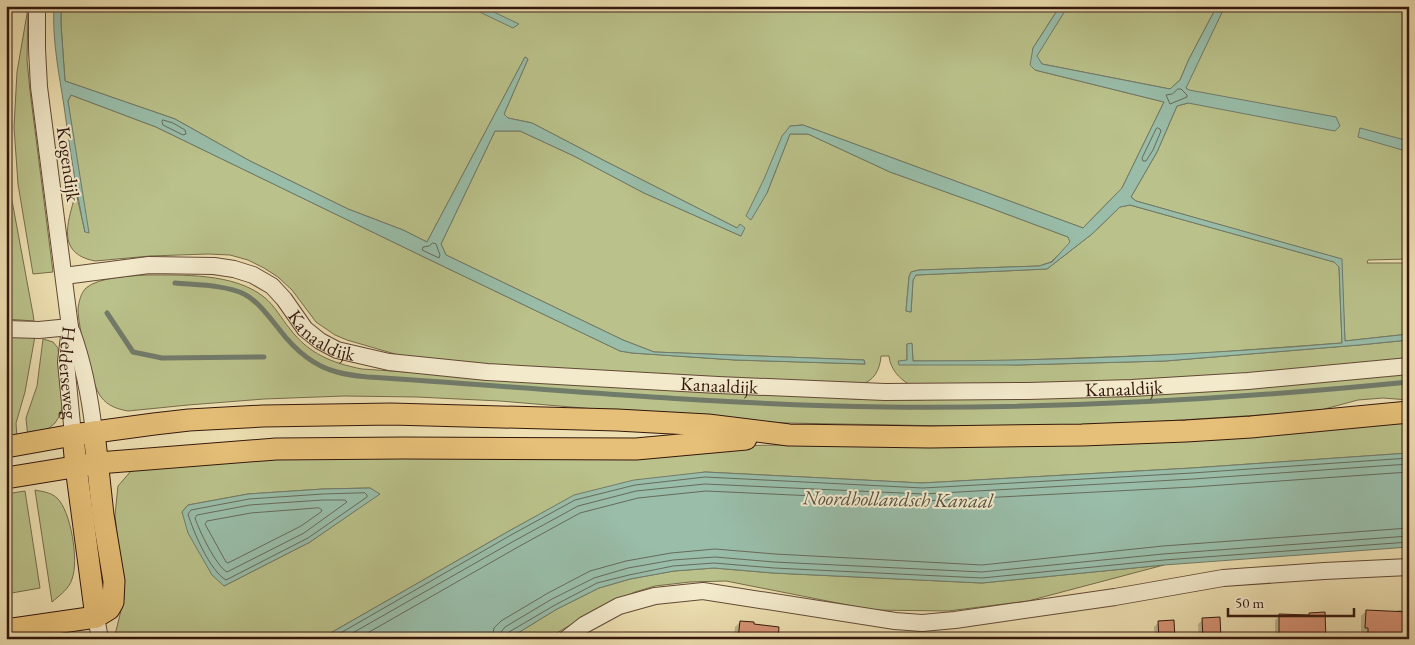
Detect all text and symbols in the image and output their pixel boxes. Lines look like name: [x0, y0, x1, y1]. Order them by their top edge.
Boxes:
street label: Kogendijk: [51, 125, 86, 204]
street label: Kanaaldijk: [282, 305, 359, 367]
street label: Helderseweg: [53, 325, 83, 421]
street label: Kanaaldijk: [680, 371, 760, 400]
street label: Kanaaldijk: [1085, 374, 1165, 402]
water label: Noordhollandsch Kanaal: [801, 484, 995, 514]
scale bar: [1228, 585, 1354, 617]
text: 50 m: [1235, 593, 1264, 612]

